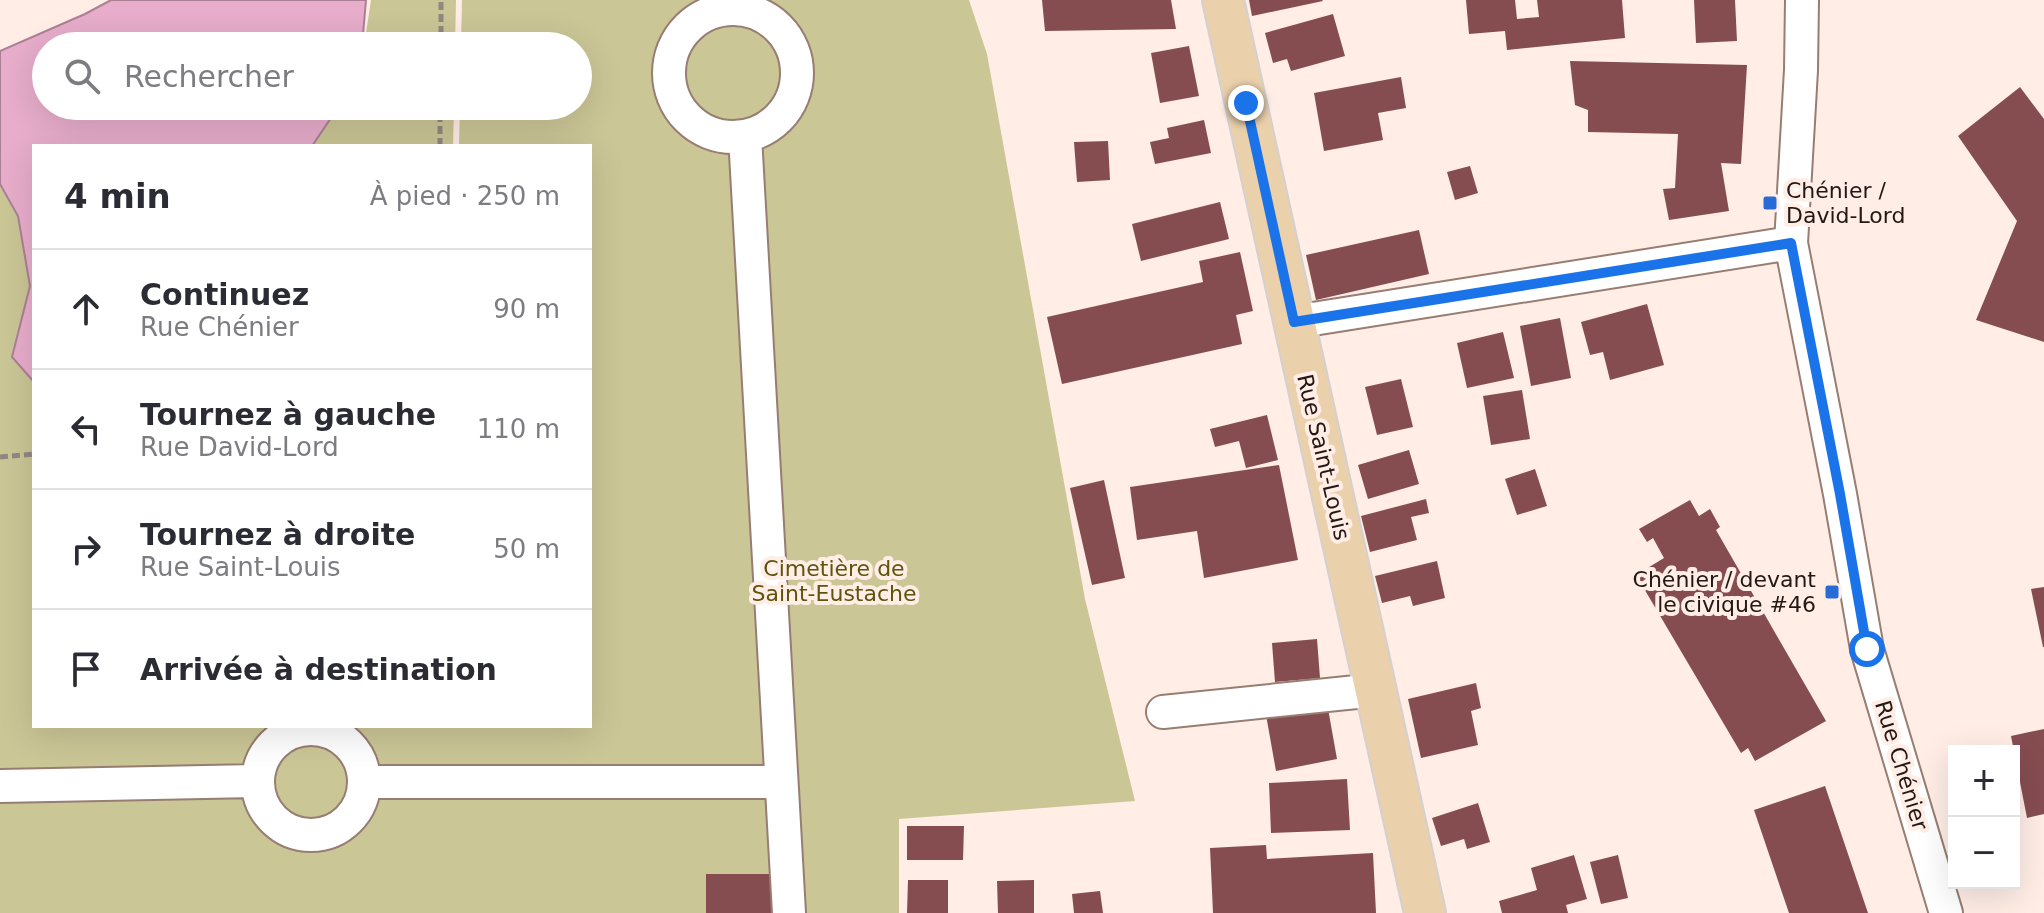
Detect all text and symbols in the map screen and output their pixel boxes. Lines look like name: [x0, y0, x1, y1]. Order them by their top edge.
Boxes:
search box: [32, 32, 592, 120]
icon: search: [60, 54, 104, 98]
text: Rechercher: [124, 59, 294, 94]
route end: [1228, 85, 1264, 121]
text: 4 min: [64, 176, 171, 216]
place label: Chénier / David-Lord: [1786, 178, 1905, 228]
text: À pied · 250 m: [370, 181, 560, 211]
marker: Chénier / David-Lord: [1761, 194, 1779, 212]
text: Continuez: [140, 277, 309, 312]
icon: ahead: [64, 287, 108, 331]
text: 90 m: [493, 294, 560, 324]
text: Rue Chénier: [140, 312, 299, 342]
street label: Rue Saint-Louis: [1292, 372, 1355, 543]
text: Tournez à gauche: [140, 397, 436, 432]
icon: left: [64, 407, 108, 451]
text: 110 m: [477, 414, 560, 444]
text: Rue David-Lord: [140, 432, 339, 462]
text: Tournez à droite: [140, 517, 415, 552]
icon: right: [64, 527, 108, 571]
text: 50 m: [493, 534, 560, 564]
text: Rue Saint-Louis: [140, 552, 341, 582]
park label: Cimetière de Saint-Eustache: [751, 556, 917, 606]
place label: Chénier / devant le civique #46: [1633, 567, 1816, 617]
marker: Chénier / devant le civique #46: [1823, 583, 1841, 601]
route start: [1849, 631, 1885, 667]
icon: arrive: [64, 647, 108, 691]
text: Arrivée à destination: [140, 652, 497, 687]
street label: Rue Chénier: [1870, 697, 1933, 834]
map controls: [1948, 745, 2020, 889]
button: +: [1948, 745, 2020, 817]
button: −: [1948, 817, 2020, 889]

